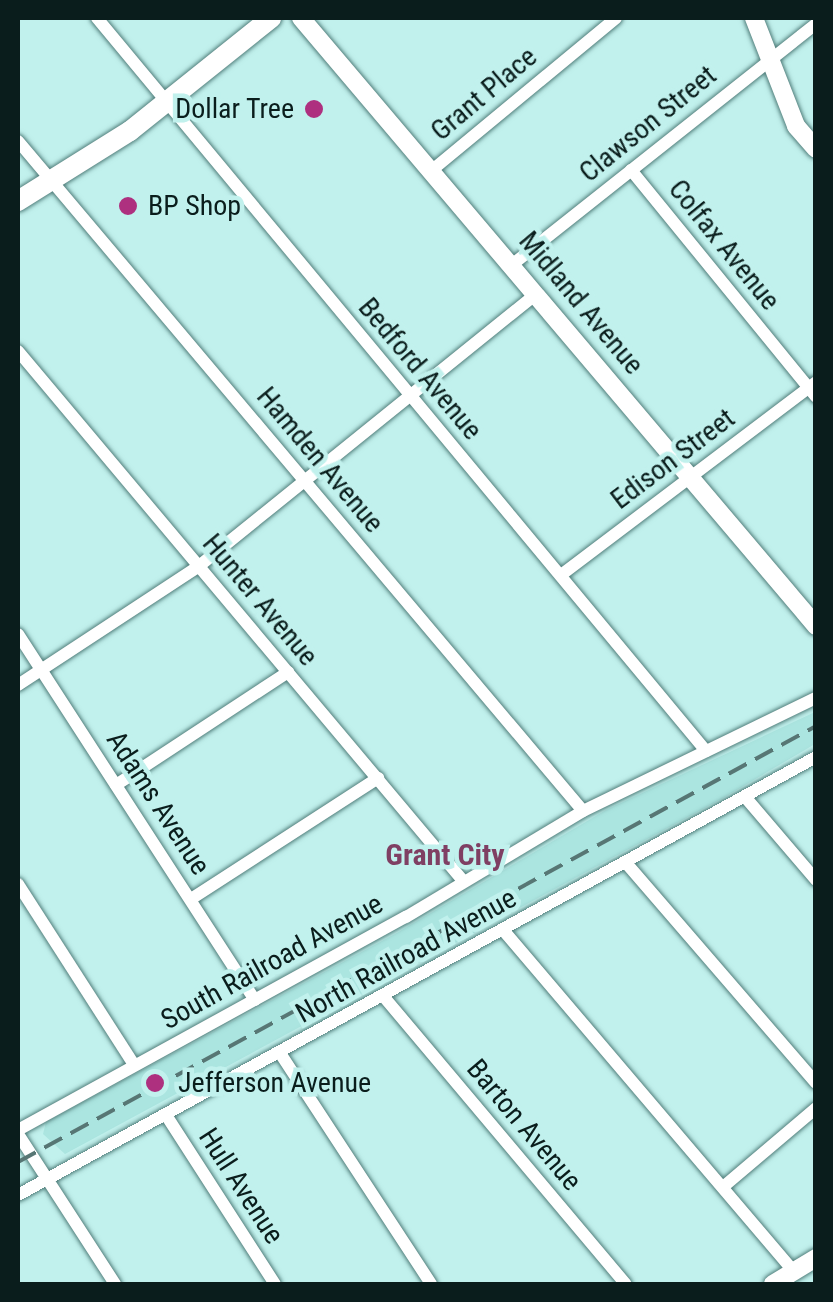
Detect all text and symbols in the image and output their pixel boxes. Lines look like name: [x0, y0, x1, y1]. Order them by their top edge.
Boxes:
street label: Grant Place: [424, 40, 544, 148]
street label: Clawson Street: [573, 59, 723, 189]
place label: Dollar Tree: [175, 92, 294, 126]
marker: Dollar Tree: [303, 98, 325, 120]
street label: Colfax Avenue: [661, 173, 787, 317]
place label: BP Shop: [148, 189, 241, 223]
marker: BP Shop: [117, 195, 139, 217]
street label: Midland Avenue: [512, 225, 650, 381]
street label: Bedford Avenue: [351, 291, 489, 447]
street label: Hamden Avenue: [249, 380, 391, 540]
street label: Edison Street: [604, 402, 742, 516]
street label: Hunter Avenue: [195, 527, 325, 673]
street label: Adams Avenue: [99, 725, 217, 881]
district label: Grant City: [385, 837, 505, 873]
street label: North Railroad Avenue: [290, 882, 522, 1030]
street label: South Railroad Avenue: [155, 887, 389, 1037]
street label: Barton Avenue: [460, 1053, 588, 1197]
place label: Jefferson Avenue: [178, 1066, 371, 1100]
marker: Jefferson Avenue: [142, 1070, 168, 1096]
street label: Hull Avenue: [191, 1122, 291, 1250]

